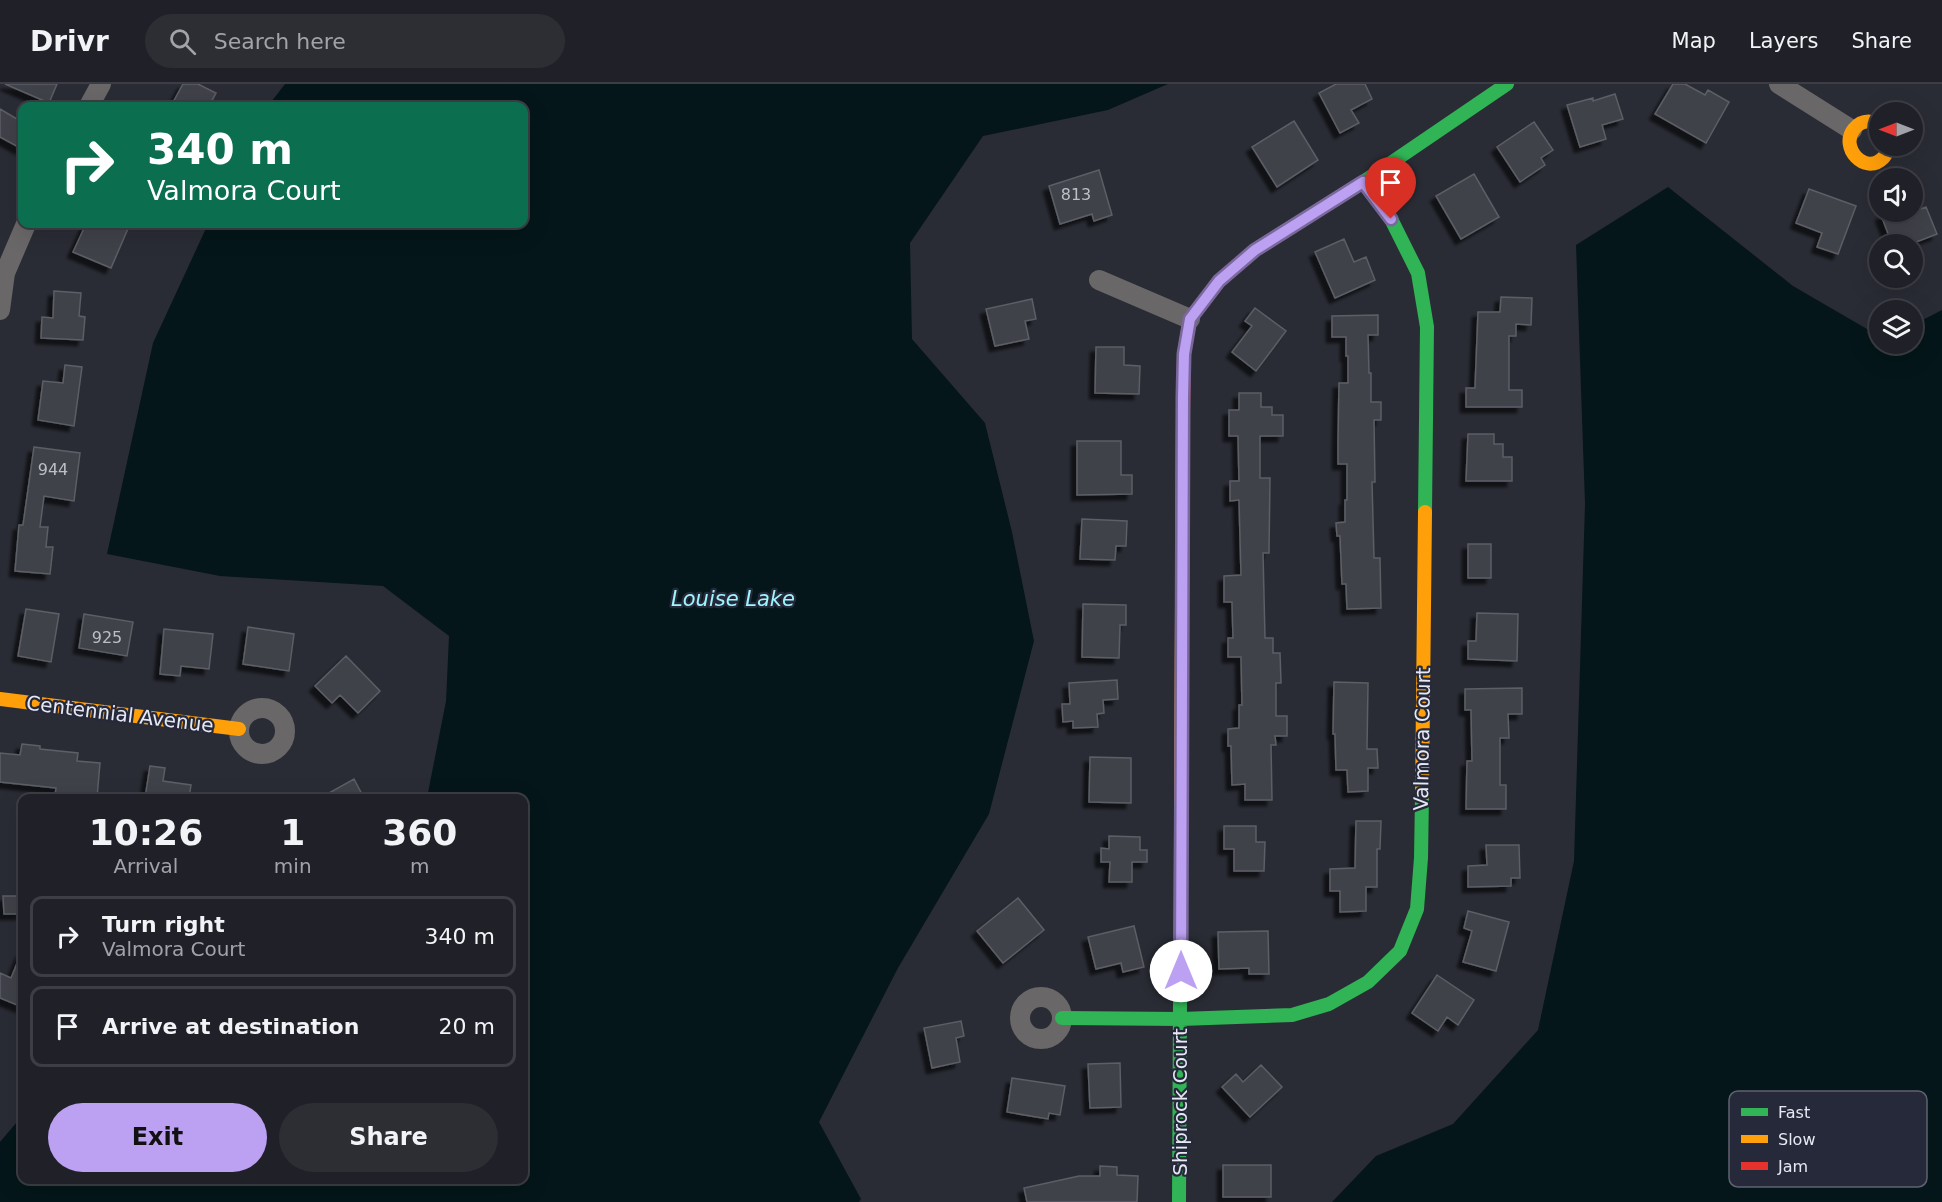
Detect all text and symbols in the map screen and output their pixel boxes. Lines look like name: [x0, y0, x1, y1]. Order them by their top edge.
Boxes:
search box: [145, 14, 565, 68]
text: Drivr: [30, 25, 109, 58]
icon: search: [166, 25, 199, 58]
text: Search here: [214, 29, 346, 54]
text: Map: [1672, 29, 1716, 53]
text: Layers: [1749, 29, 1818, 53]
text: Share: [1851, 29, 1912, 53]
north arrow: [1869, 102, 1923, 156]
map controls: [1869, 102, 1923, 354]
text: 340 m: [147, 125, 293, 174]
icon: right: [48, 126, 126, 204]
pin: [1365, 157, 1416, 219]
icon: arrive: [1374, 166, 1407, 199]
button: sound: [1869, 168, 1923, 222]
text: Valmora Court: [147, 175, 341, 206]
house number: 813: [1061, 185, 1091, 204]
button: search: [1869, 234, 1923, 288]
button: layers: [1869, 300, 1923, 354]
house number: 944: [38, 460, 68, 479]
water label: Louise Lake: [671, 587, 795, 611]
house number: 925: [92, 628, 122, 647]
street label: Valmora Court: [1409, 667, 1435, 811]
street label: Centennial Avenue: [25, 691, 215, 737]
text: 10:26: [89, 812, 203, 853]
text: 1: [280, 812, 305, 853]
text: 360: [382, 812, 457, 853]
text: Arrival: [113, 854, 178, 878]
text: min: [274, 854, 312, 878]
text: m: [410, 854, 430, 878]
text: Turn right: [102, 912, 225, 937]
icon: right: [51, 920, 84, 953]
text: 340 m: [425, 924, 495, 949]
text: Valmora Court: [102, 937, 245, 961]
position arrow: [1149, 939, 1213, 1003]
icon: arrive: [51, 1010, 84, 1043]
text: Arrive at destination: [102, 1014, 359, 1039]
text: 20 m: [439, 1014, 495, 1039]
street label: Shiprock Court: [1168, 1028, 1192, 1176]
legend: [1729, 1091, 1927, 1187]
button: Exit: [48, 1103, 267, 1172]
button: Share: [279, 1103, 498, 1172]
text: Fast: [1778, 1103, 1810, 1122]
text: Slow: [1778, 1130, 1815, 1149]
text: Jam: [1777, 1157, 1808, 1176]

